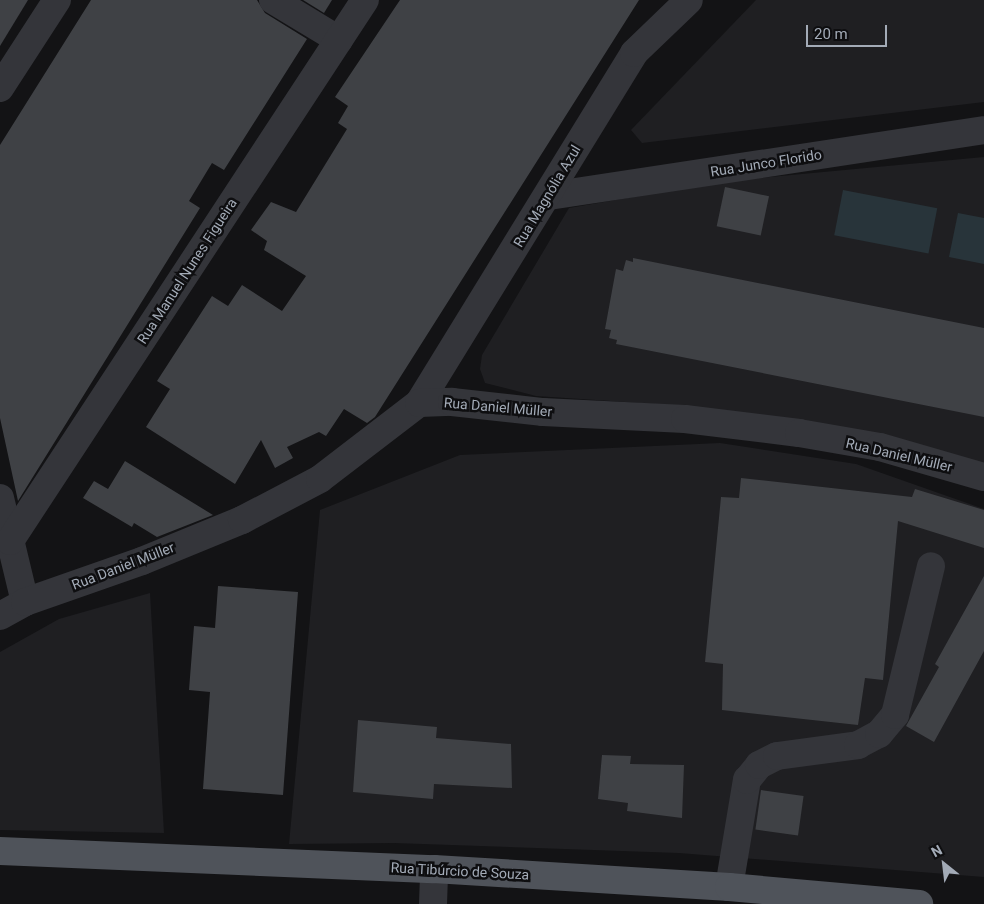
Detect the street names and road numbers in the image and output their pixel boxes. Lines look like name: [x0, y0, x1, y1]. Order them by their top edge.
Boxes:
street label: Rua Magnólia Azul: [510, 142, 584, 250]
street label: Rua Junco Florido: [709, 146, 823, 180]
street label: Rua Manuel Nunes Figueira: [134, 195, 240, 347]
street label: Rua Daniel Müller: [443, 394, 553, 420]
street label: Rua Daniel Müller: [844, 435, 954, 475]
street label: Rua Daniel Müller: [69, 539, 177, 593]
street label: Rua Tibúrcio de Souza: [390, 859, 530, 883]

